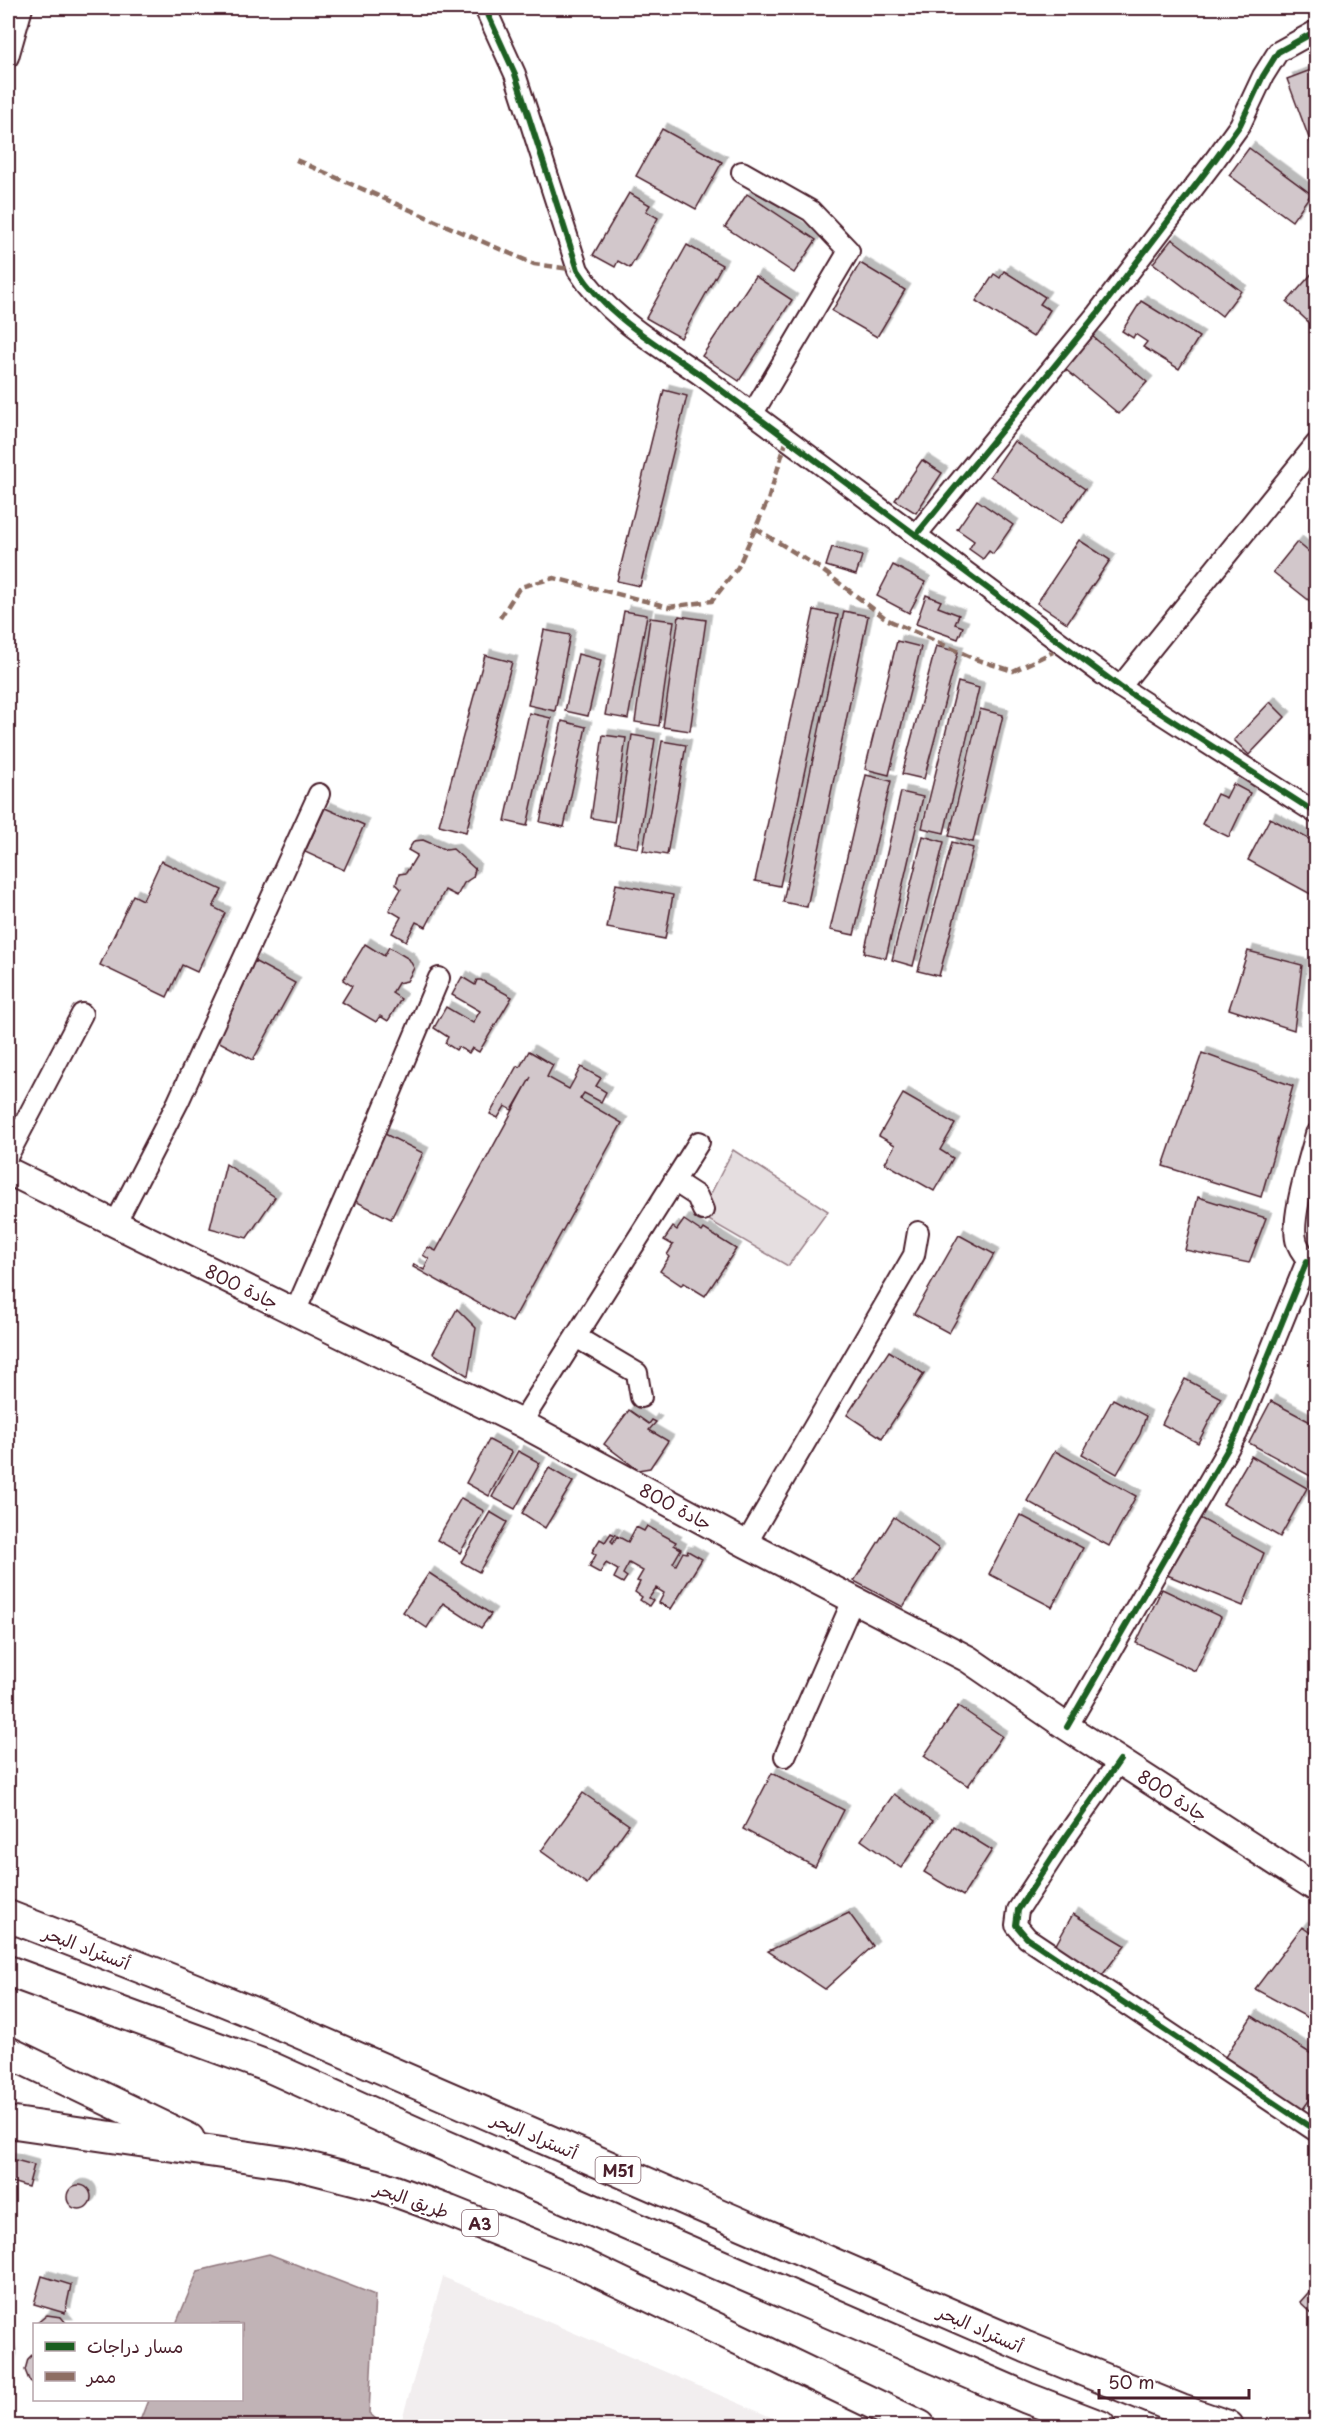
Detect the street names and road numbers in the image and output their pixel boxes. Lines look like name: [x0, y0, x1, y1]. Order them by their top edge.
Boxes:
street label: جادة 800: [201, 1257, 283, 1315]
street label: جادة 800: [635, 1476, 717, 1536]
street label: جادة 800: [1133, 1762, 1213, 1828]
street label: أتستراد البحر: [38, 1917, 135, 1976]
street label: أتستراد البحر: [486, 2104, 583, 2165]
road number: M51: [596, 2157, 640, 2183]
street label: طريق البحر: [369, 2173, 453, 2224]
road number: A3: [462, 2210, 498, 2236]
street label: أتستراد البحر: [932, 2296, 1029, 2359]

